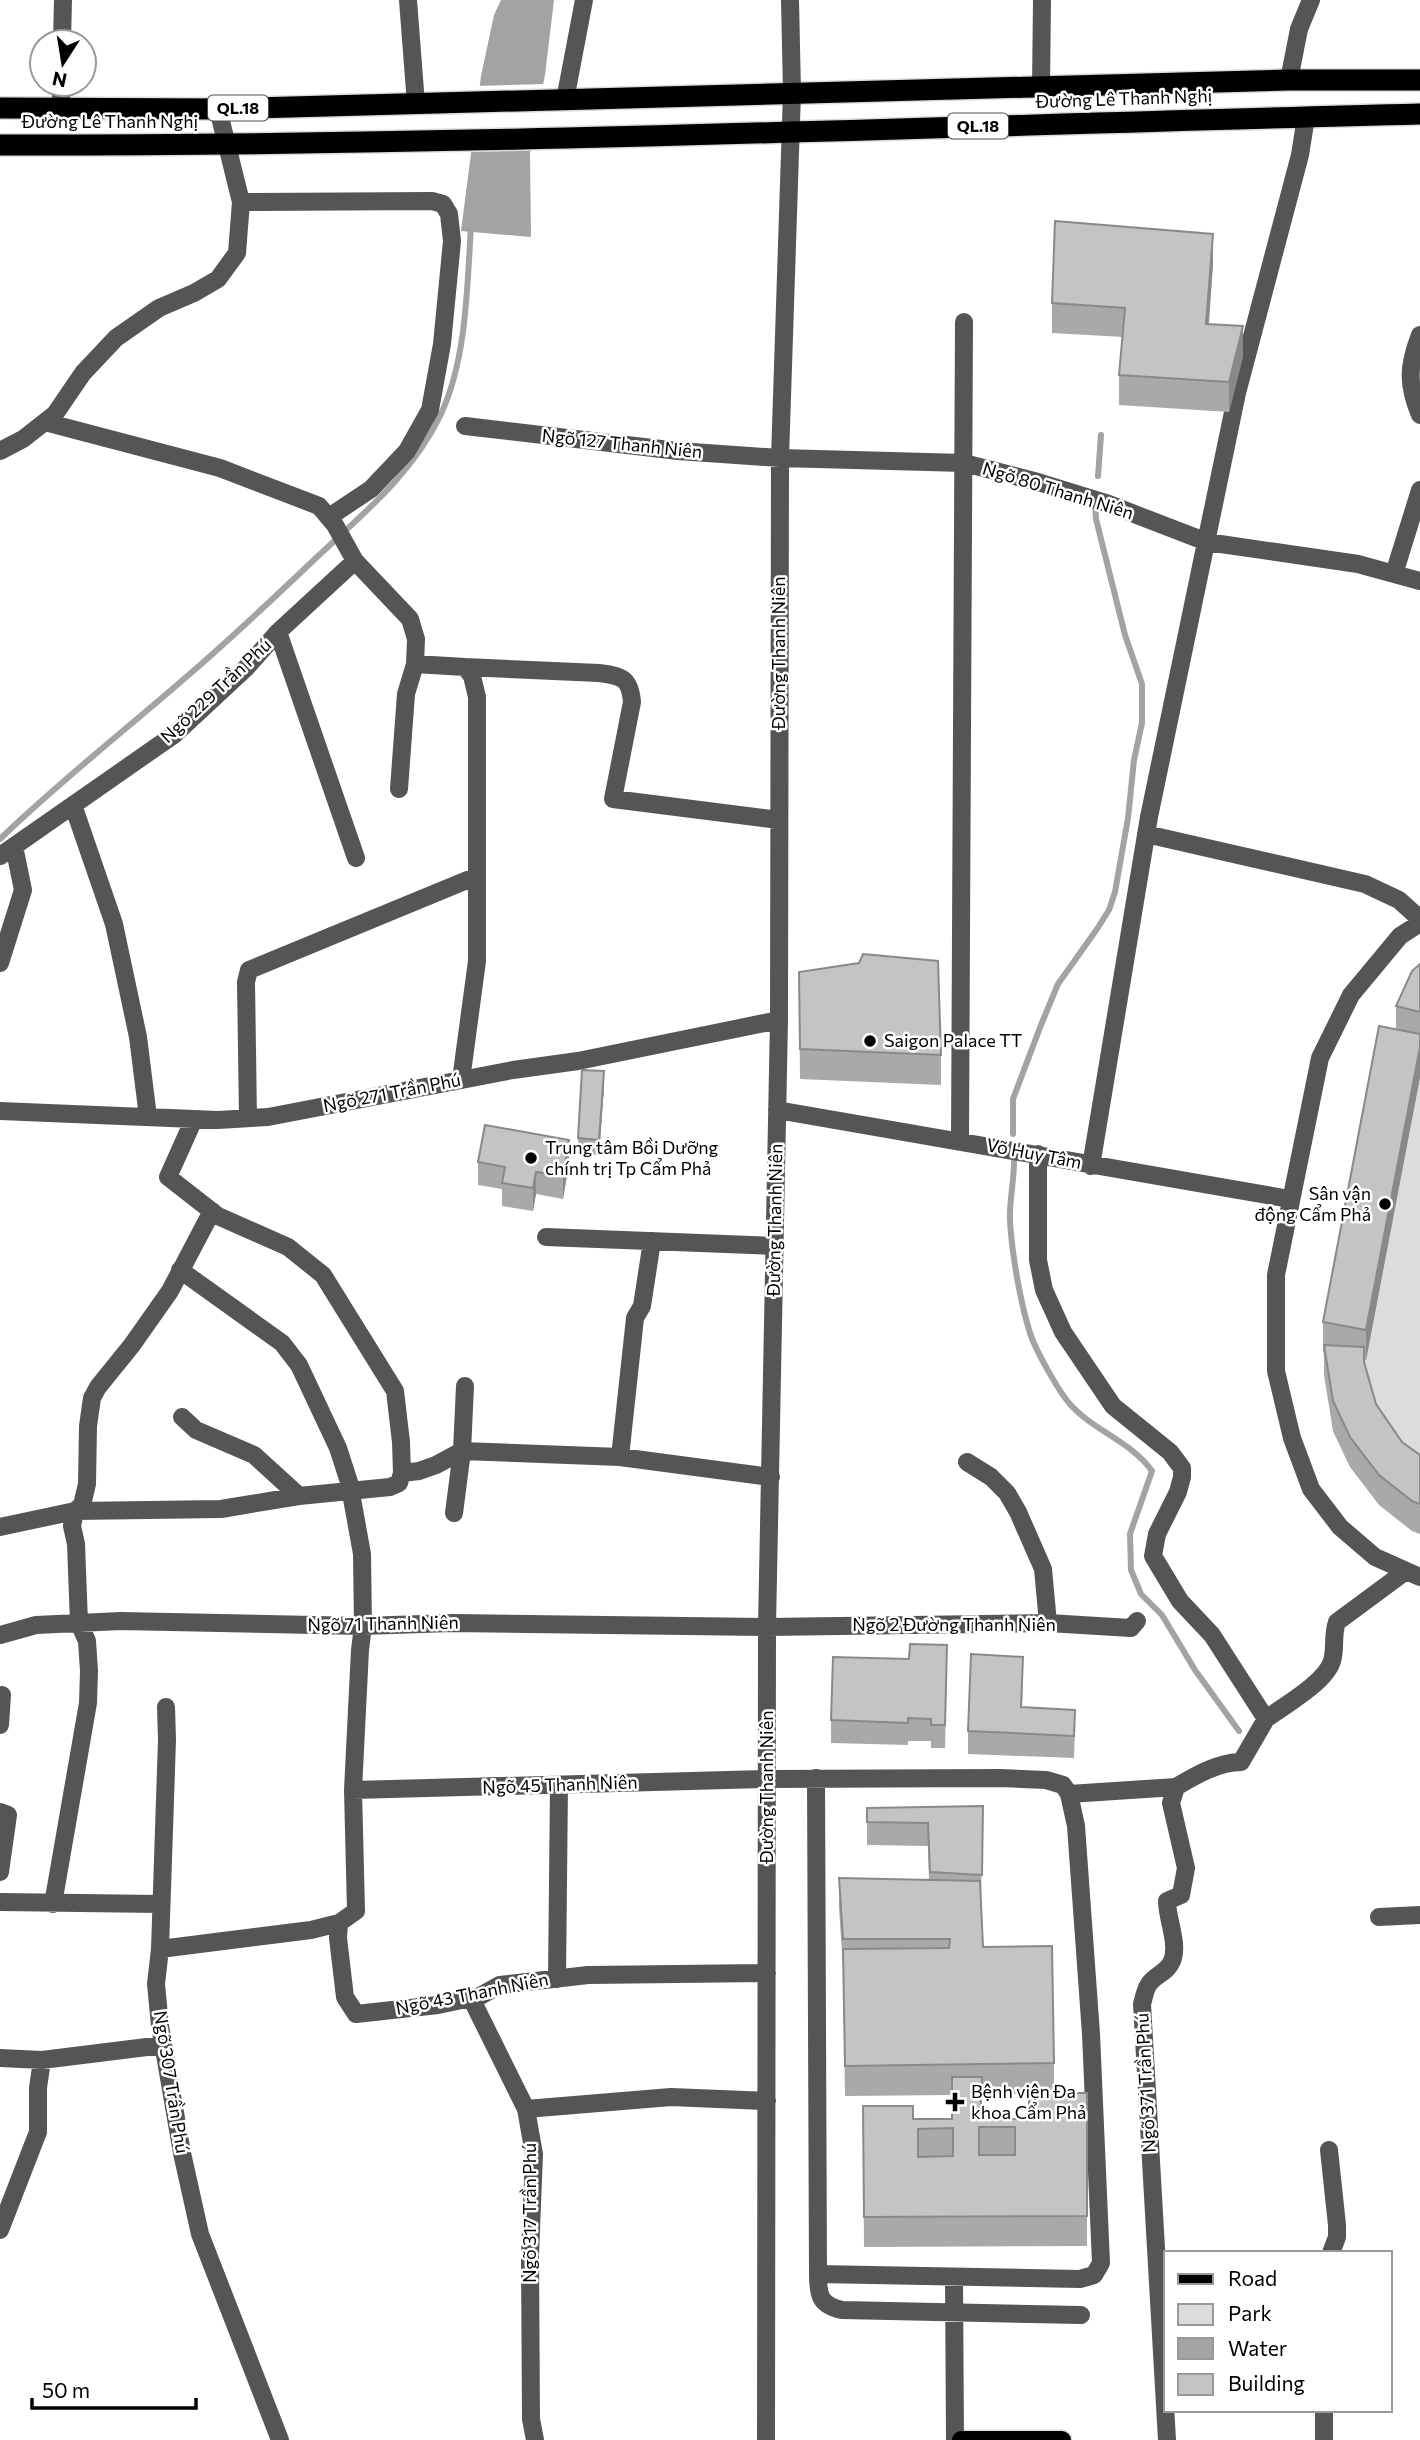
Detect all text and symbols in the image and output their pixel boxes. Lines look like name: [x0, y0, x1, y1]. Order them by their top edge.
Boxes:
north arrow: [28, 28, 98, 98]
text: N: [50, 67, 69, 93]
street label: Đường Lê Thanh Nghị: [1034, 84, 1213, 112]
road number: QL.18: [208, 96, 268, 120]
street label: Đường Lê Thanh Nghị: [21, 110, 198, 132]
road number: QL.18: [948, 114, 1008, 138]
street label: Ngõ 127 Thanh Niên: [541, 424, 703, 462]
street label: Ngõ 80 Thanh Niên: [980, 457, 1136, 523]
street label: Đường Thanh Niên: [767, 577, 789, 730]
street label: Ngõ 229 Trần Phú: [155, 633, 275, 747]
place label: Saigon Palace TT: [884, 1029, 1022, 1051]
marker: Saigon Palace TT: [862, 1033, 878, 1049]
street label: Ngõ 271 Trần Phú: [321, 1068, 462, 1116]
street label: Võ Huy Tâm: [985, 1133, 1084, 1173]
place label: Trung tâm Bồi Dưỡng chính trị Tp Cẩm Phả: [545, 1136, 718, 1179]
street label: Đường Thanh Niên: [762, 1143, 786, 1298]
marker: Trung tâm Bồi Dưỡng chính trị Tp Cẩm Phả: [523, 1150, 539, 1166]
place label: Sân vận động Cẩm Phả: [1255, 1182, 1371, 1225]
marker: Sân vận động Cẩm Phả: [1377, 1196, 1393, 1212]
street label: Ngõ 71 Thanh Niên: [307, 1611, 459, 1635]
street label: Ngõ 2 Đường Thanh Niên: [852, 1613, 1056, 1635]
street label: Đường Thanh Niên: [755, 1711, 777, 1864]
street label: Ngõ 45 Thanh Niên: [482, 1770, 638, 1798]
street label: Ngõ 43 Thanh Niên: [394, 1967, 550, 2019]
street label: Ngõ 307 Trần Phú: [150, 2009, 194, 2155]
street label: Ngõ 371 Trần Phú: [1130, 2013, 1160, 2154]
place label: Bệnh viện Đa khoa Cẩm Phả: [971, 2080, 1086, 2123]
marker: Bệnh viện Đa khoa Cẩm Phả: [945, 2092, 965, 2112]
street label: Ngõ 317 Trần Phú: [518, 2143, 540, 2283]
legend: [1164, 2251, 1392, 2412]
text: Road: [1228, 2265, 1277, 2290]
text: Park: [1228, 2300, 1272, 2325]
text: Water: [1228, 2335, 1287, 2360]
scale bar: [32, 2366, 196, 2410]
text: Building: [1228, 2370, 1305, 2395]
text: 50 m: [42, 2377, 90, 2402]

